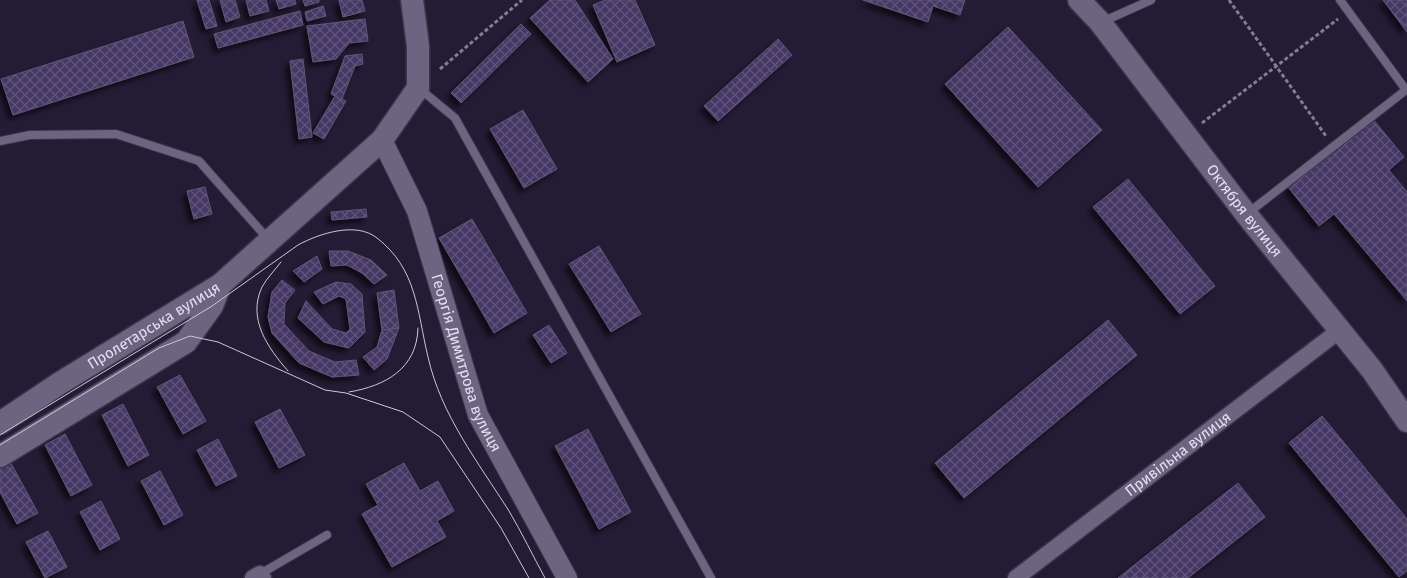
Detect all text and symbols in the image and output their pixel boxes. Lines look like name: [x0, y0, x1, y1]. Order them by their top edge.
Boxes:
street label: Октября вулиця: [1203, 161, 1286, 261]
street label: Георгія Димитрова вулиця: [427, 272, 505, 455]
street label: Пролетарська вулиця: [84, 278, 223, 373]
street label: Привільна вулиця: [1122, 408, 1234, 500]

